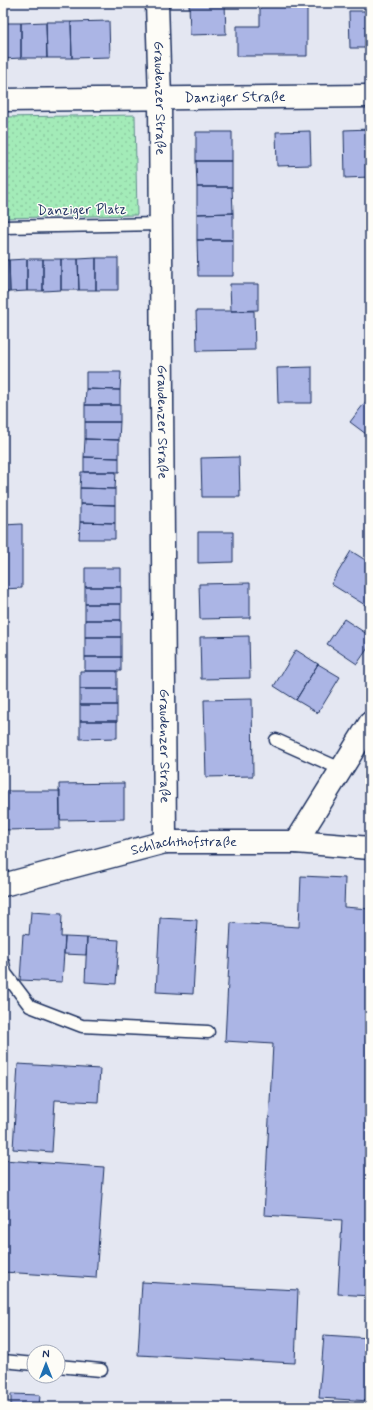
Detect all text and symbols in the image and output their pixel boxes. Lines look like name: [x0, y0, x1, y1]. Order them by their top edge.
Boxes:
street label: Graudenzer Straße: [149, 41, 169, 155]
street label: Danziger Straße: [184, 88, 286, 107]
street label: Danziger Platz: [37, 200, 127, 220]
street label: Graudenzer Straße: [153, 365, 172, 479]
street label: Graudenzer Straße: [155, 689, 174, 803]
street label: Schlachthofstraße: [129, 833, 237, 860]
north arrow: [26, 1344, 66, 1384]
text: N: [42, 1348, 50, 1362]

